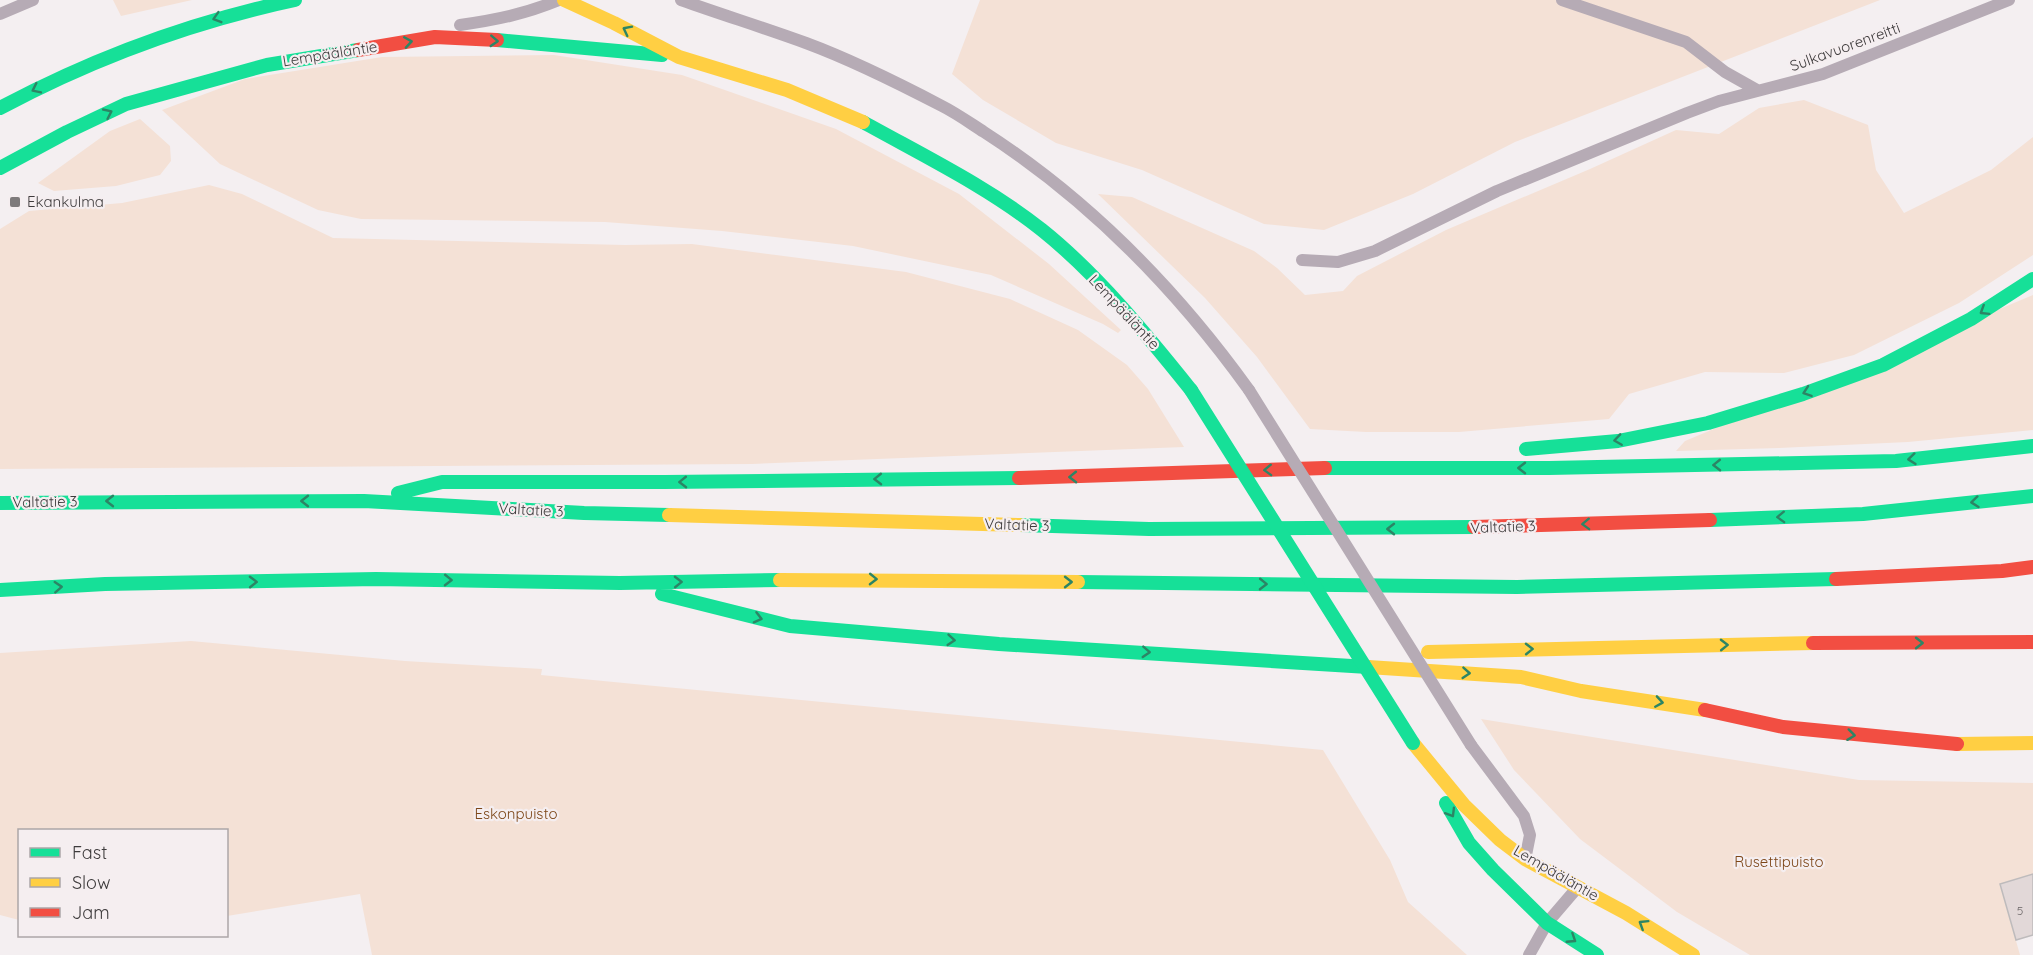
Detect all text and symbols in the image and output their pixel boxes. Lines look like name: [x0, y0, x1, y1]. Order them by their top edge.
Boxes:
one-way arrow: [213, 11, 223, 23]
street label: Sulkavuorenreitti: [1787, 18, 1903, 75]
one-way arrow: [623, 25, 634, 37]
one-way arrow: [489, 34, 498, 47]
one-way arrow: [403, 36, 412, 48]
street label: Lempääläntie: [281, 37, 379, 70]
one-way arrow: [32, 82, 43, 94]
one-way arrow: [102, 108, 113, 120]
place label: Ekankulma: [27, 192, 104, 211]
marker: Ekankulma: [8, 195, 22, 209]
street label: Lempääläntie: [1085, 270, 1164, 353]
one-way arrow: [1979, 303, 1990, 314]
one-way arrow: [1802, 385, 1813, 398]
one-way arrow: [1614, 433, 1624, 446]
one-way arrow: [1908, 452, 1917, 465]
one-way arrow: [1713, 459, 1722, 471]
one-way arrow: [1518, 462, 1527, 474]
one-way arrow: [1263, 463, 1272, 476]
one-way arrow: [1068, 470, 1077, 483]
one-way arrow: [873, 473, 882, 485]
one-way arrow: [678, 476, 687, 488]
street label: Valtatie 3: [12, 491, 78, 512]
one-way arrow: [106, 495, 115, 507]
one-way arrow: [301, 495, 310, 507]
one-way arrow: [1970, 495, 1979, 508]
street label: Valtatie 3: [498, 498, 564, 521]
one-way arrow: [1776, 511, 1785, 524]
street label: Valtatie 3: [984, 514, 1050, 535]
street label: Valtatie 3: [1470, 516, 1536, 537]
one-way arrow: [1581, 518, 1590, 531]
one-way arrow: [1386, 523, 1395, 535]
one-way arrow: [869, 573, 878, 585]
one-way arrow: [444, 574, 453, 587]
one-way arrow: [249, 575, 258, 588]
one-way arrow: [674, 576, 683, 588]
one-way arrow: [1064, 576, 1073, 588]
one-way arrow: [1259, 578, 1268, 590]
one-way arrow: [54, 580, 63, 593]
one-way arrow: [753, 610, 763, 623]
one-way arrow: [947, 633, 956, 646]
one-way arrow: [1915, 637, 1924, 649]
one-way arrow: [1720, 639, 1729, 651]
one-way arrow: [1525, 643, 1534, 656]
one-way arrow: [1141, 646, 1150, 659]
one-way arrow: [1462, 667, 1471, 680]
one-way arrow: [1654, 696, 1663, 708]
one-way arrow: [1846, 728, 1855, 741]
park label: Eskonpuisto: [475, 804, 557, 823]
one-way arrow: [1444, 807, 1456, 817]
legend: [18, 829, 228, 937]
street label: Lempääläntie: [1510, 840, 1602, 905]
text: Fast: [72, 841, 107, 864]
park label: Rusettipuisto: [1734, 852, 1824, 871]
text: Slow: [72, 871, 110, 894]
text: Jam: [72, 901, 110, 924]
house number: 5: [2017, 903, 2023, 918]
one-way arrow: [1639, 919, 1649, 931]
one-way arrow: [1565, 932, 1576, 943]

